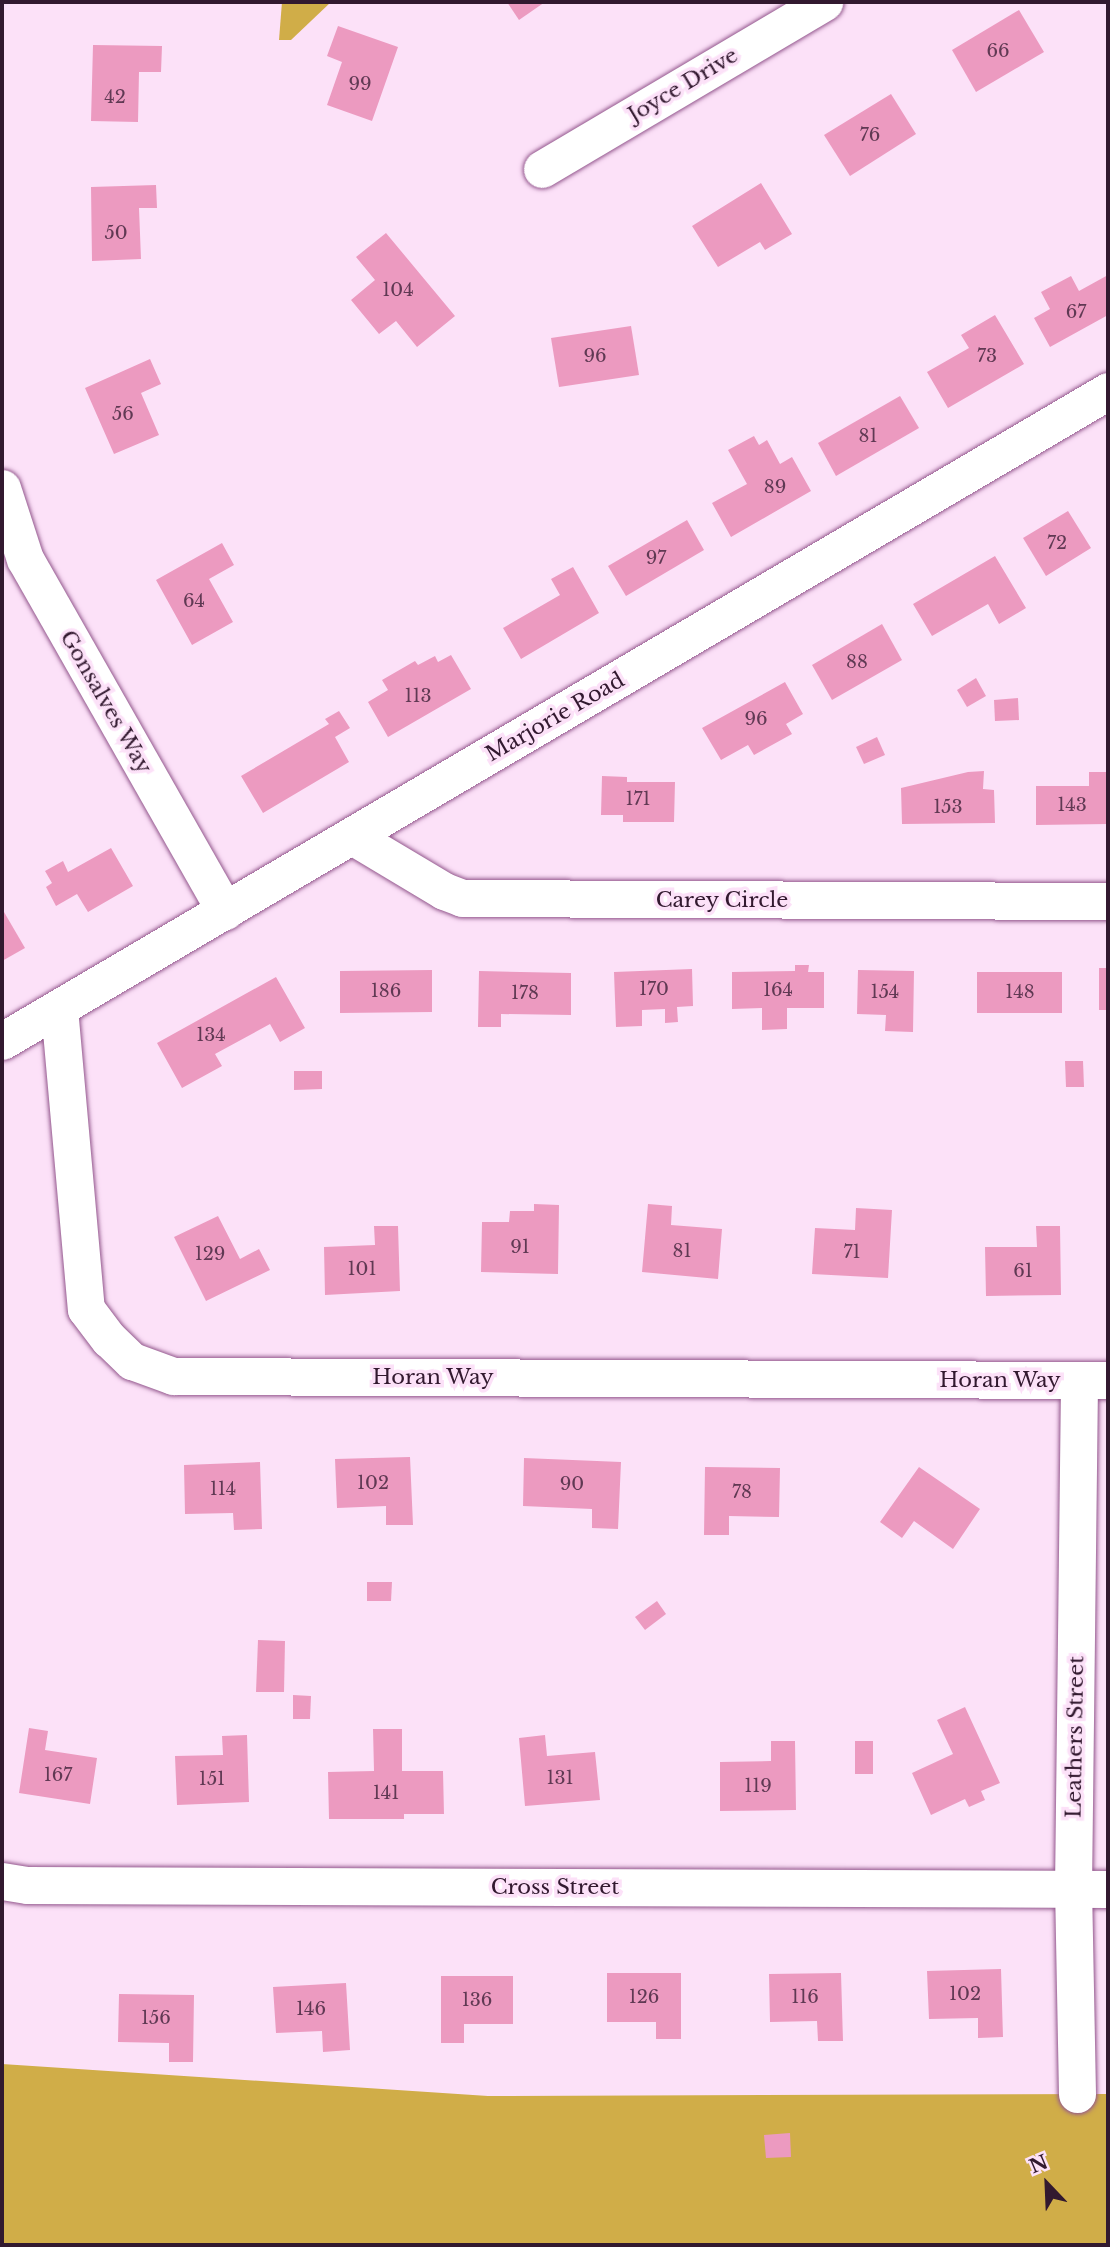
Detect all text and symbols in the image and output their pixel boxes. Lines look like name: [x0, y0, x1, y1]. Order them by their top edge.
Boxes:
house number: 66: [986, 40, 1010, 62]
street label: Joyce Drive: [624, 42, 742, 128]
house number: 99: [348, 73, 372, 95]
house number: 42: [104, 86, 126, 108]
house number: 76: [860, 124, 880, 146]
house number: 50: [104, 222, 128, 244]
house number: 104: [382, 279, 414, 301]
house number: 67: [1066, 301, 1086, 323]
house number: 96: [583, 345, 607, 367]
house number: 73: [977, 345, 997, 367]
house number: 56: [112, 403, 134, 425]
house number: 81: [859, 425, 877, 447]
house number: 89: [764, 476, 786, 498]
house number: 72: [1047, 532, 1067, 554]
house number: 97: [646, 547, 666, 569]
house number: 64: [183, 590, 205, 612]
street label: Gonsalves Way: [55, 626, 157, 778]
house number: 88: [846, 651, 868, 673]
street label: Marjorie Road: [481, 667, 629, 767]
house number: 113: [404, 685, 432, 707]
house number: 96: [744, 708, 768, 730]
house number: 171: [625, 788, 651, 810]
house number: 143: [1057, 794, 1087, 816]
house number: 153: [933, 796, 963, 818]
street label: Carey Circle: [655, 887, 789, 913]
house number: 170: [639, 978, 669, 1000]
house number: 164: [763, 979, 793, 1001]
house number: 186: [371, 980, 401, 1002]
house number: 154: [871, 981, 899, 1003]
house number: 148: [1005, 981, 1035, 1003]
house number: 178: [511, 982, 539, 1004]
house number: 134: [196, 1024, 226, 1046]
house number: 91: [510, 1236, 530, 1258]
house number: 81: [673, 1240, 691, 1262]
house number: 71: [843, 1241, 861, 1263]
house number: 129: [195, 1243, 225, 1265]
house number: 101: [348, 1258, 376, 1280]
house number: 61: [1013, 1260, 1033, 1282]
street label: Horan Way: [372, 1364, 494, 1390]
street label: Horan Way: [939, 1367, 1061, 1393]
house number: 102: [357, 1472, 389, 1494]
house number: 90: [560, 1473, 584, 1495]
house number: 114: [210, 1478, 236, 1500]
house number: 78: [732, 1481, 752, 1503]
street label: Leathers Street: [1061, 1656, 1089, 1818]
house number: 167: [44, 1764, 72, 1786]
house number: 131: [546, 1767, 574, 1789]
house number: 151: [199, 1768, 225, 1790]
house number: 119: [744, 1775, 772, 1797]
house number: 141: [373, 1782, 399, 1804]
street label: Cross Street: [491, 1874, 619, 1900]
house number: 102: [949, 1983, 981, 2005]
house number: 126: [629, 1986, 659, 2008]
house number: 116: [791, 1986, 819, 2008]
house number: 136: [462, 1989, 492, 2011]
house number: 146: [296, 1998, 326, 2020]
house number: 156: [141, 2007, 171, 2029]
north arrow: [1012, 2149, 1082, 2219]
text: N: [1026, 2150, 1051, 2178]

